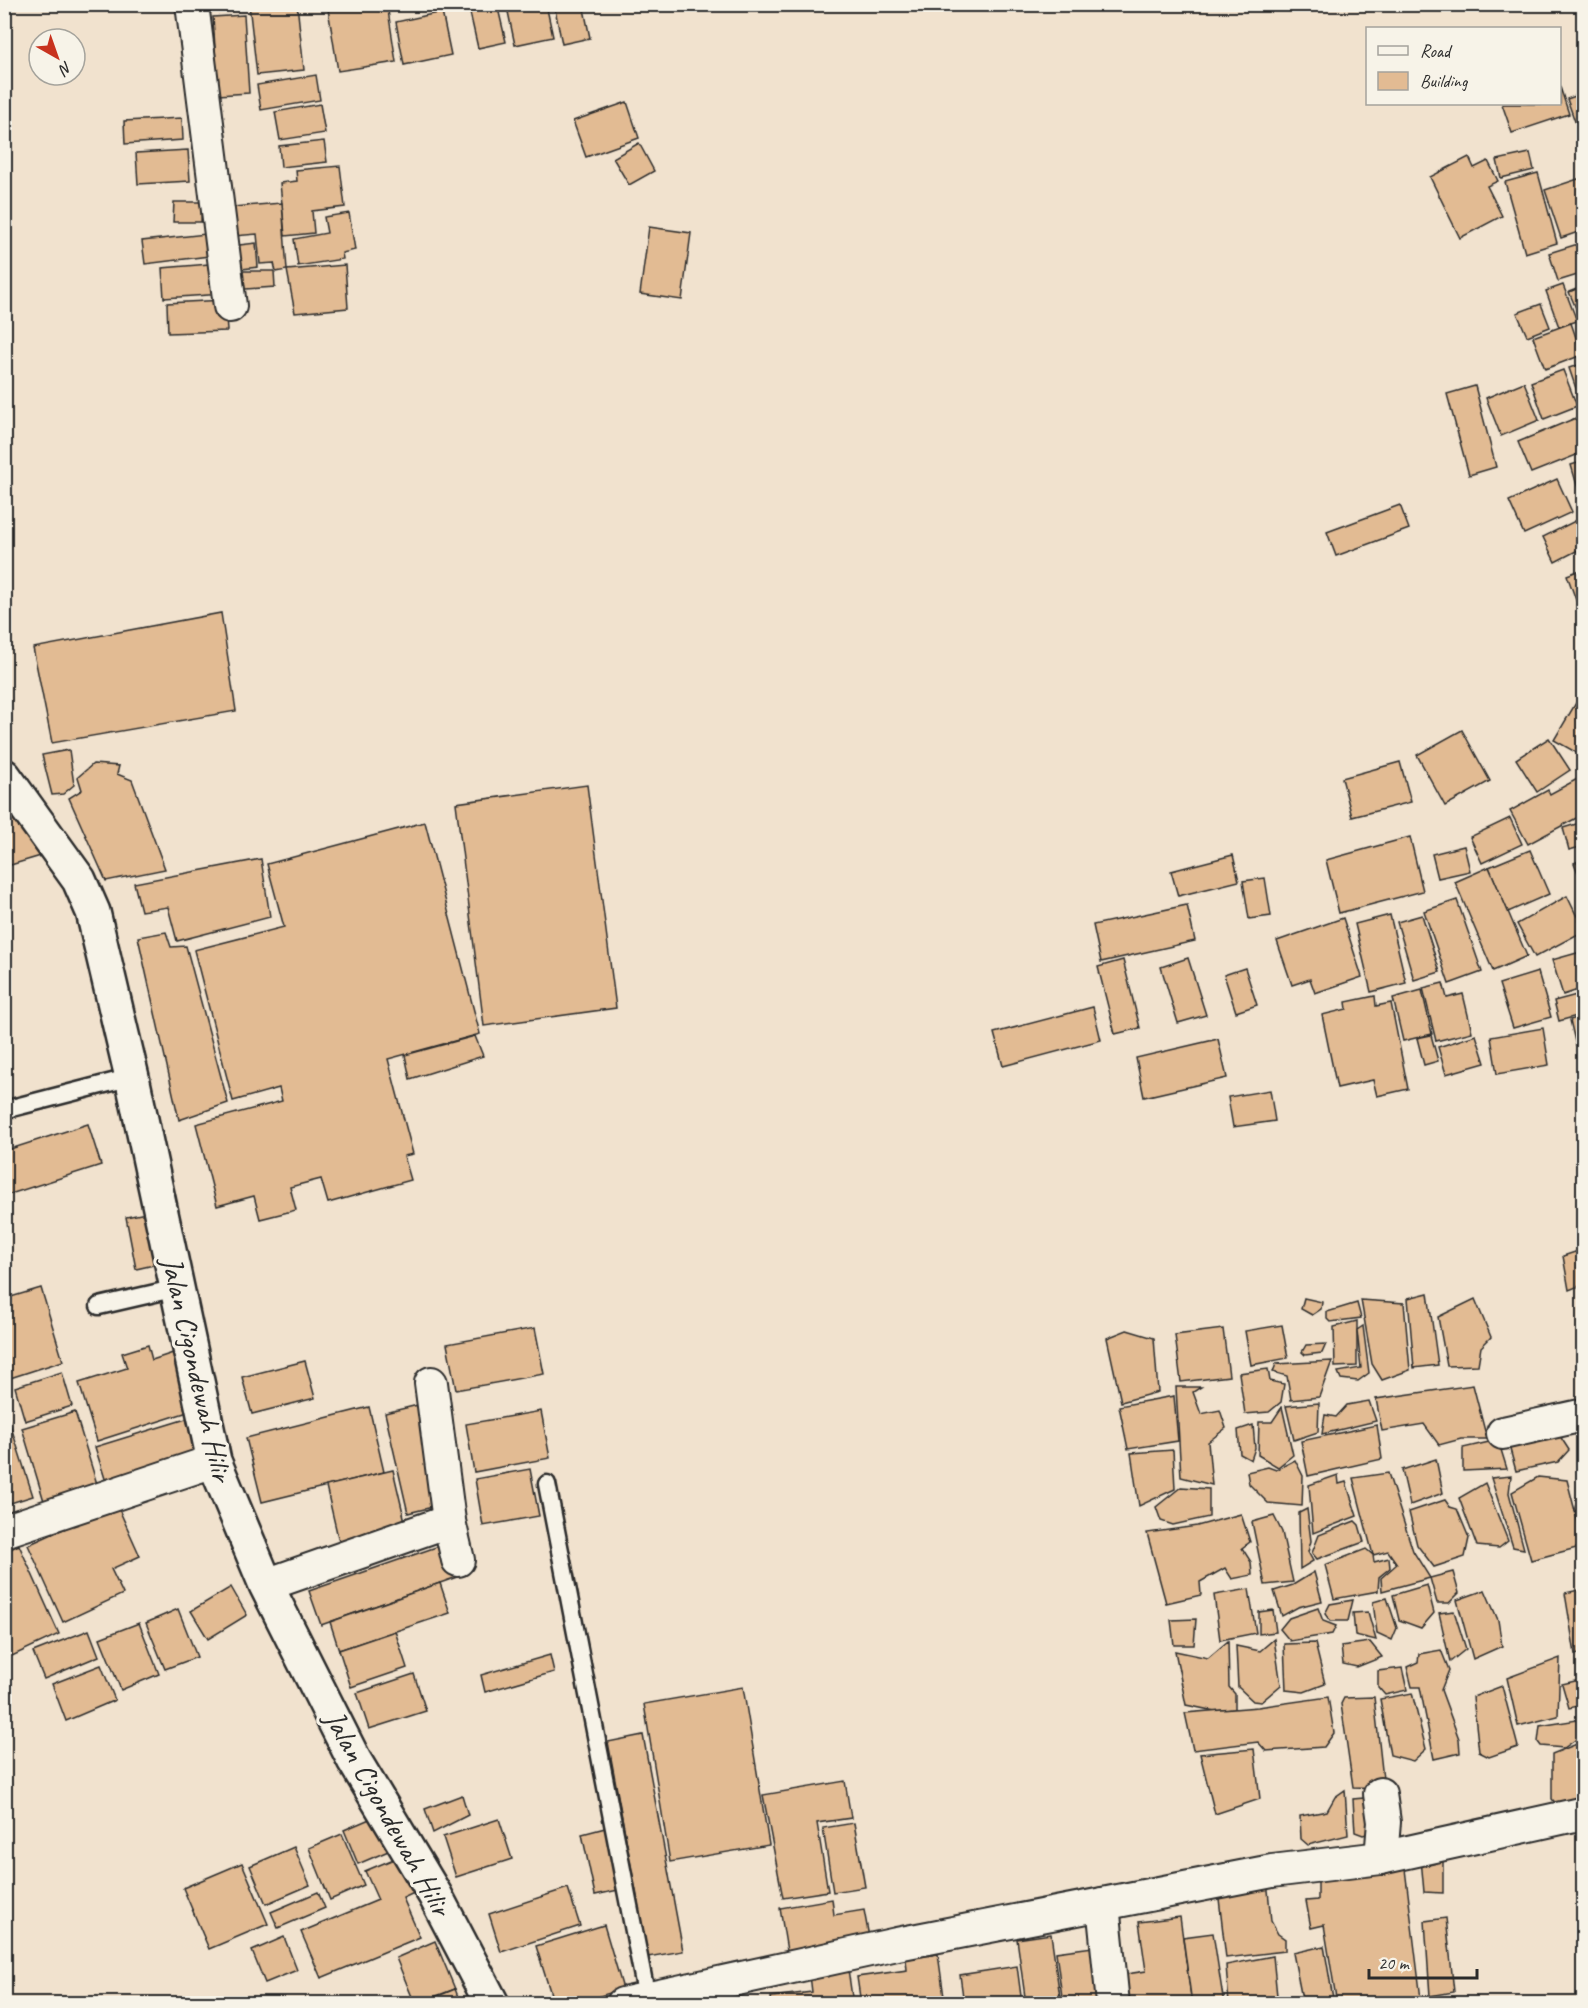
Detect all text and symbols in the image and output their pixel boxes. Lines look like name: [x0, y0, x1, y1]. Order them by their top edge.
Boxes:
north arrow: [27, 27, 87, 87]
legend: [1366, 27, 1561, 105]
text: Road: [1420, 40, 1453, 62]
text: N: [53, 57, 76, 81]
text: Building: [1420, 70, 1469, 92]
street label: Jalan Cigondewah Hilir: [152, 1251, 242, 1487]
street label: Jalan Cigondewah Hilir: [315, 1702, 461, 1924]
scale bar: [1369, 1942, 1477, 1980]
text: 20 m: [1378, 1952, 1411, 1974]

